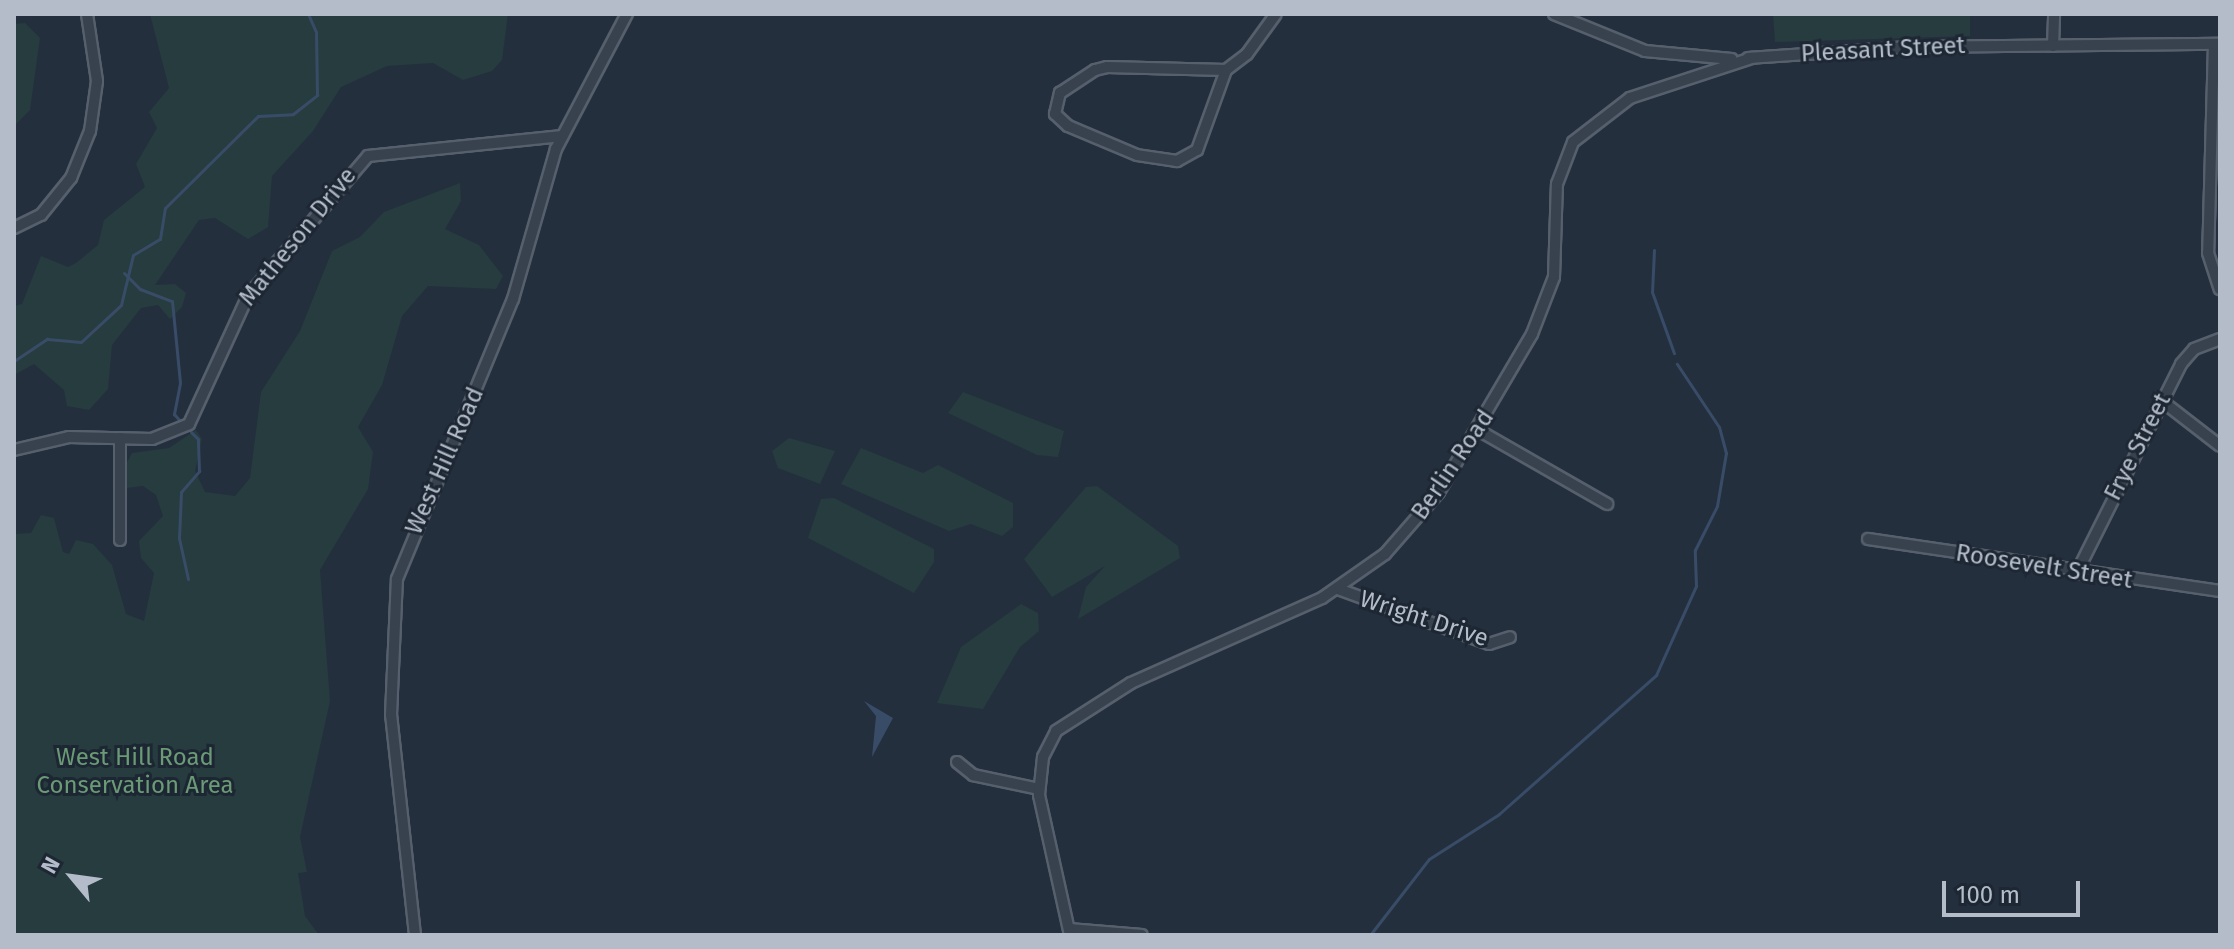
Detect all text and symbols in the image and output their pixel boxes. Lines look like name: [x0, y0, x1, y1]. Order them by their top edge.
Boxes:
street label: Pleasant Street: [1800, 31, 1966, 69]
street label: Matheson Drive: [233, 162, 363, 312]
street label: West Hill Road: [400, 383, 490, 539]
street label: Frye Street: [2099, 389, 2177, 505]
street label: Berlin Road: [1406, 405, 1500, 525]
street label: Roosevelt Street: [1954, 539, 2134, 595]
street label: Wright Drive: [1356, 585, 1492, 653]
park label: West Hill Road Conservation Area: [36, 744, 234, 800]
north arrow: [32, 837, 112, 917]
text: N: [35, 852, 66, 878]
scale bar: [1946, 865, 2084, 915]
text: 100 m: [1956, 881, 2020, 909]

